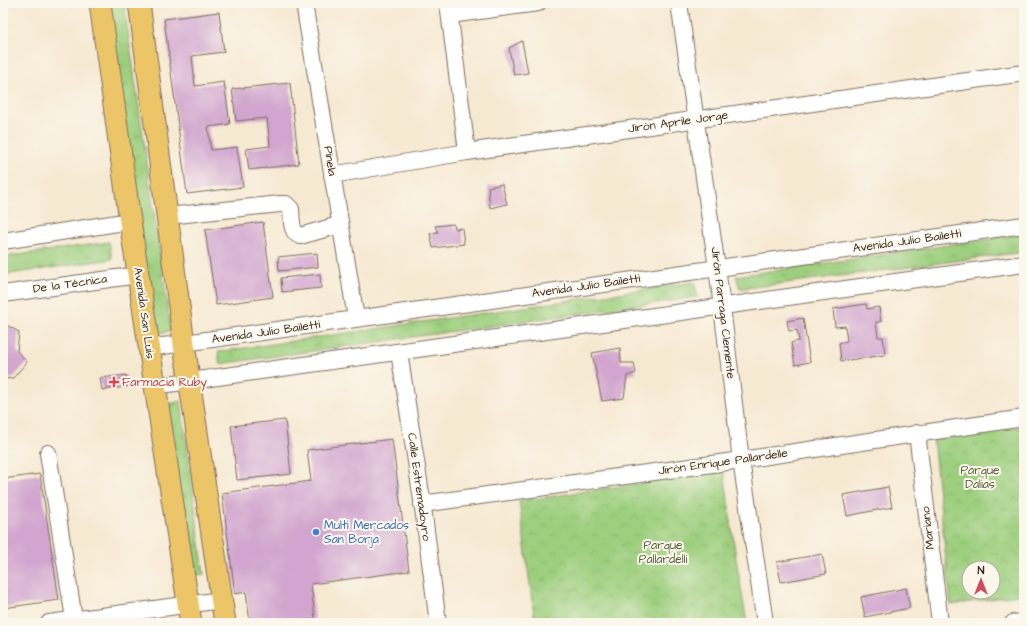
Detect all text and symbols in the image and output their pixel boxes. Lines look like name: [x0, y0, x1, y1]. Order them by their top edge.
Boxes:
street label: Jirón Aprile Jorge: [627, 107, 730, 138]
street label: Pinela: [319, 145, 341, 177]
street label: Avenida Julio Bailetti: [852, 225, 962, 257]
street label: Jirón Parraga Clemente: [705, 246, 740, 380]
street label: Avenida San Luis: [129, 266, 159, 360]
street label: De la Técnica: [32, 270, 108, 298]
street label: Avenida Julio Bailetti: [531, 270, 641, 302]
street label: Avenida Julio Bailetti: [211, 316, 321, 348]
place label: Farmacia Ruby: [122, 374, 207, 392]
marker: Farmacia Ruby: [109, 377, 119, 387]
street label: Calle Estremadoyro: [402, 432, 435, 543]
street label: Jirón Enrique Pallardelle: [657, 444, 789, 480]
park label: Parque Dalias: [960, 462, 1000, 493]
street label: Mariano: [917, 505, 939, 551]
place label: Multi Mercados San Borja: [324, 517, 409, 548]
marker: Multi Mercados San Borja: [311, 527, 321, 537]
park label: Parque Pallardelli: [639, 537, 687, 568]
north arrow: [961, 560, 1001, 600]
text: N: [978, 563, 985, 578]

